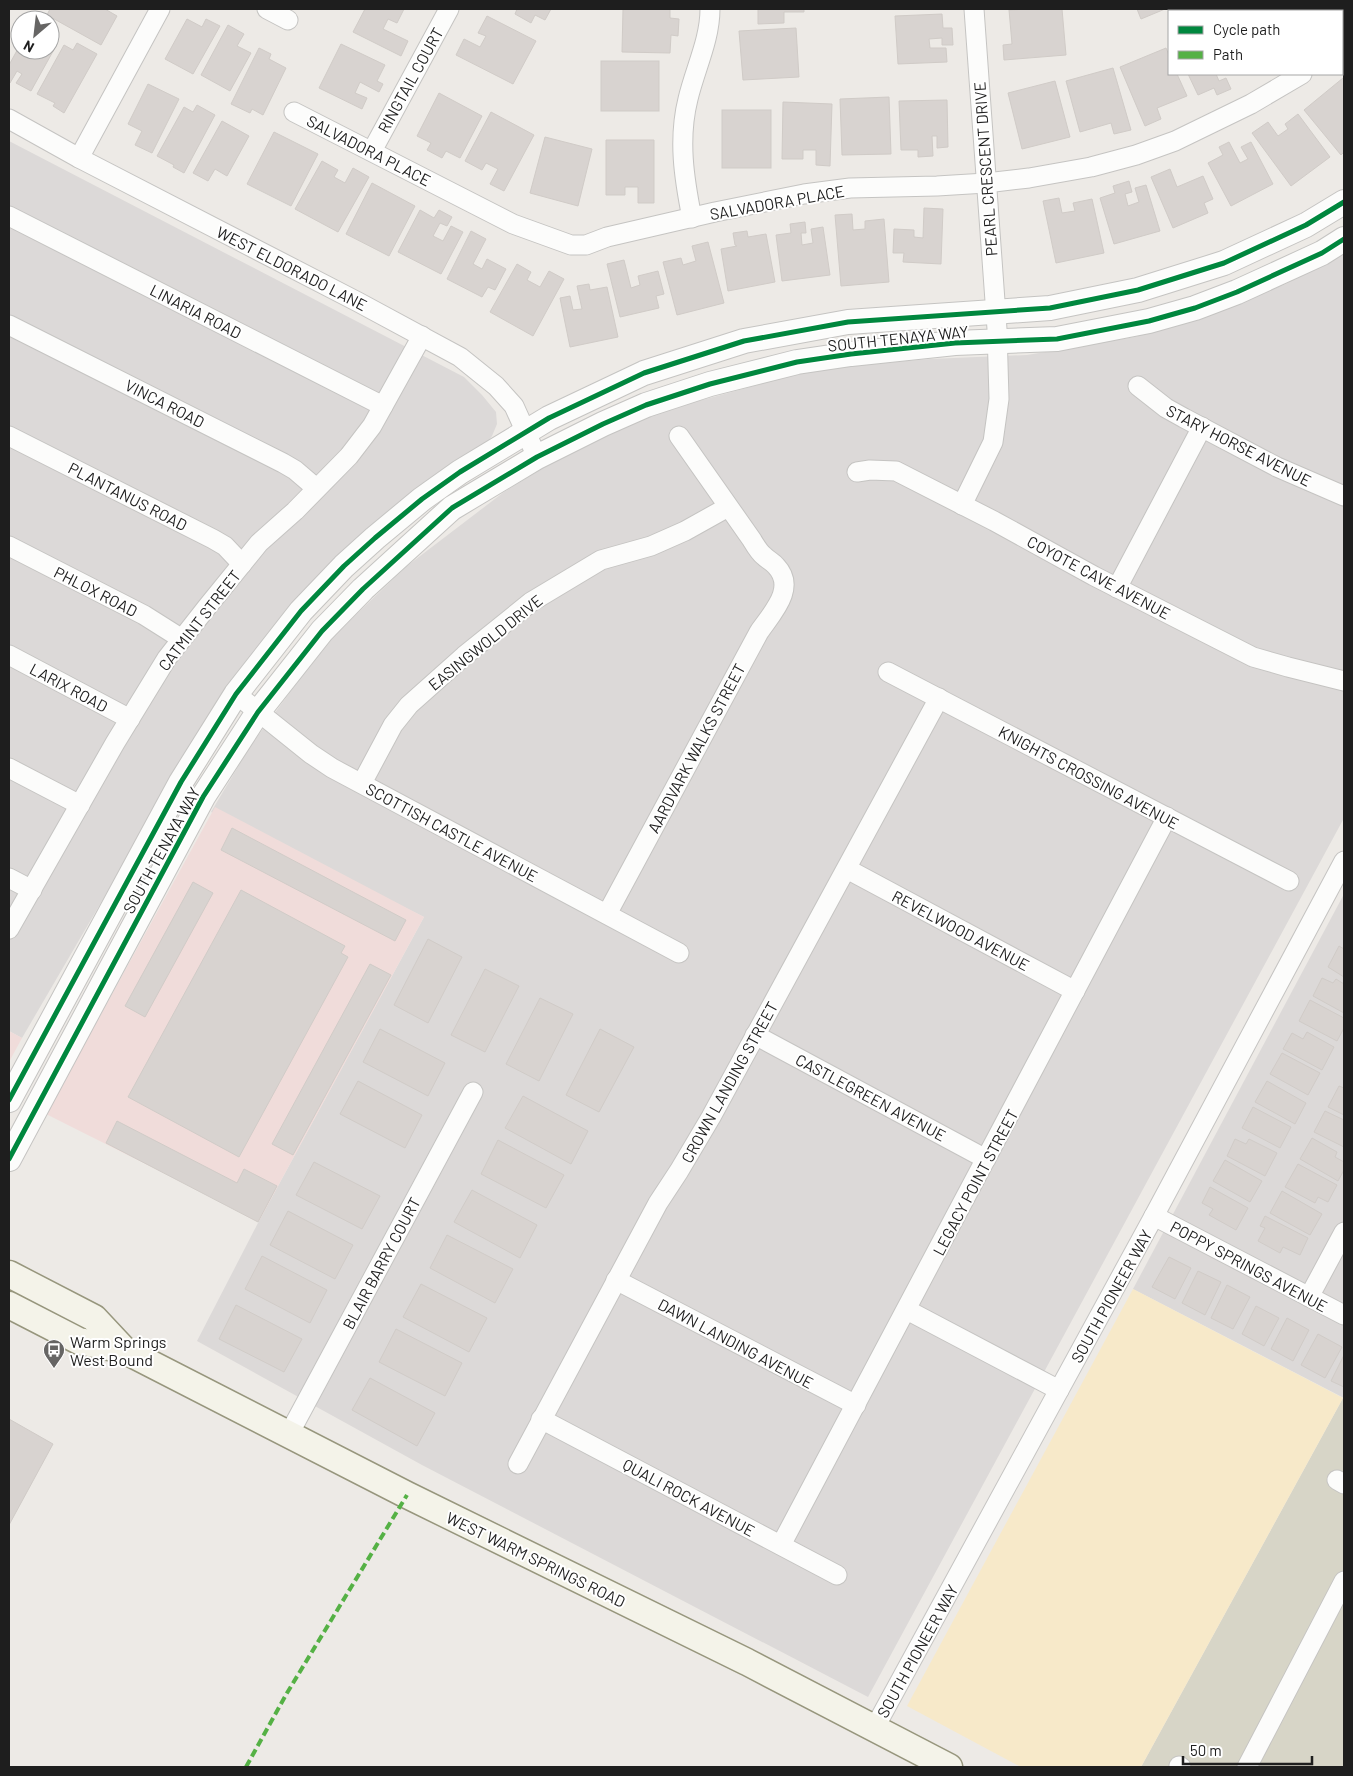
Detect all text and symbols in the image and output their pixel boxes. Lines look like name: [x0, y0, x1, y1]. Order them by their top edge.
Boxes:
north arrow: [10, 10, 60, 60]
legend: [1168, 10, 1343, 75]
text: Cycle path: [1213, 20, 1280, 38]
street label: RINGTAIL COURT: [373, 24, 447, 136]
text: N: [21, 37, 37, 57]
text: Path: [1213, 45, 1243, 63]
street label: PEARL CRESCENT DRIVE: [969, 81, 1001, 257]
street label: SALVADORA PLACE: [304, 111, 434, 189]
street label: SALVADORA PLACE: [708, 181, 846, 223]
street label: WEST ELDORADO LANE: [214, 222, 370, 314]
street label: LINARIA ROAD: [147, 280, 245, 342]
street label: SOUTH TENAYA WAY: [827, 321, 969, 355]
street label: VINCA ROAD: [122, 375, 208, 431]
street label: STARY HORSE AVENUE: [1163, 400, 1315, 490]
street label: PLANTANUS ROAD: [65, 458, 191, 534]
street label: COYOTE CAVE AVENUE: [1024, 531, 1174, 623]
street label: PHLOX ROAD: [51, 562, 141, 620]
street label: CATMINT STREET: [154, 566, 244, 674]
street label: EASINGWOLD DRIVE: [424, 590, 546, 694]
street label: LARIX ROAD: [27, 659, 111, 715]
street label: AARDVARK WALKS STREET: [643, 660, 749, 836]
street label: KNIGHTS CROSSING AVENUE: [996, 721, 1182, 833]
street label: SCOTTISH CASTLE AVENUE: [363, 779, 541, 885]
street label: SOUTH TENAYA WAY: [118, 784, 204, 916]
street label: REVELWOOD AVENUE: [889, 886, 1033, 974]
street label: CROWN LANDING STREET: [677, 998, 781, 1166]
street label: CASTLEGREEN AVENUE: [793, 1049, 949, 1145]
street label: LEGACY POINT STREET: [928, 1106, 1022, 1258]
street label: BLAIR BARRY COURT: [338, 1194, 424, 1332]
street label: POPPY SPRINGS AVENUE: [1167, 1217, 1331, 1315]
street label: SOUTH PIONEER WAY: [1067, 1226, 1155, 1366]
street label: DAWN LANDING AVENUE: [655, 1294, 817, 1392]
place label: Warm Springs West Bound: [70, 1332, 167, 1369]
bus stop icon: Warm Springs West Bound: [42, 1338, 66, 1369]
street label: QUALI ROCK AVENUE: [620, 1454, 758, 1540]
street label: WEST WARM SPRINGS ROAD: [443, 1507, 629, 1611]
street label: SOUTH PIONEER WAY: [873, 1581, 961, 1721]
scale bar: [1183, 1734, 1312, 1766]
text: 50 m: [1190, 1741, 1222, 1759]

